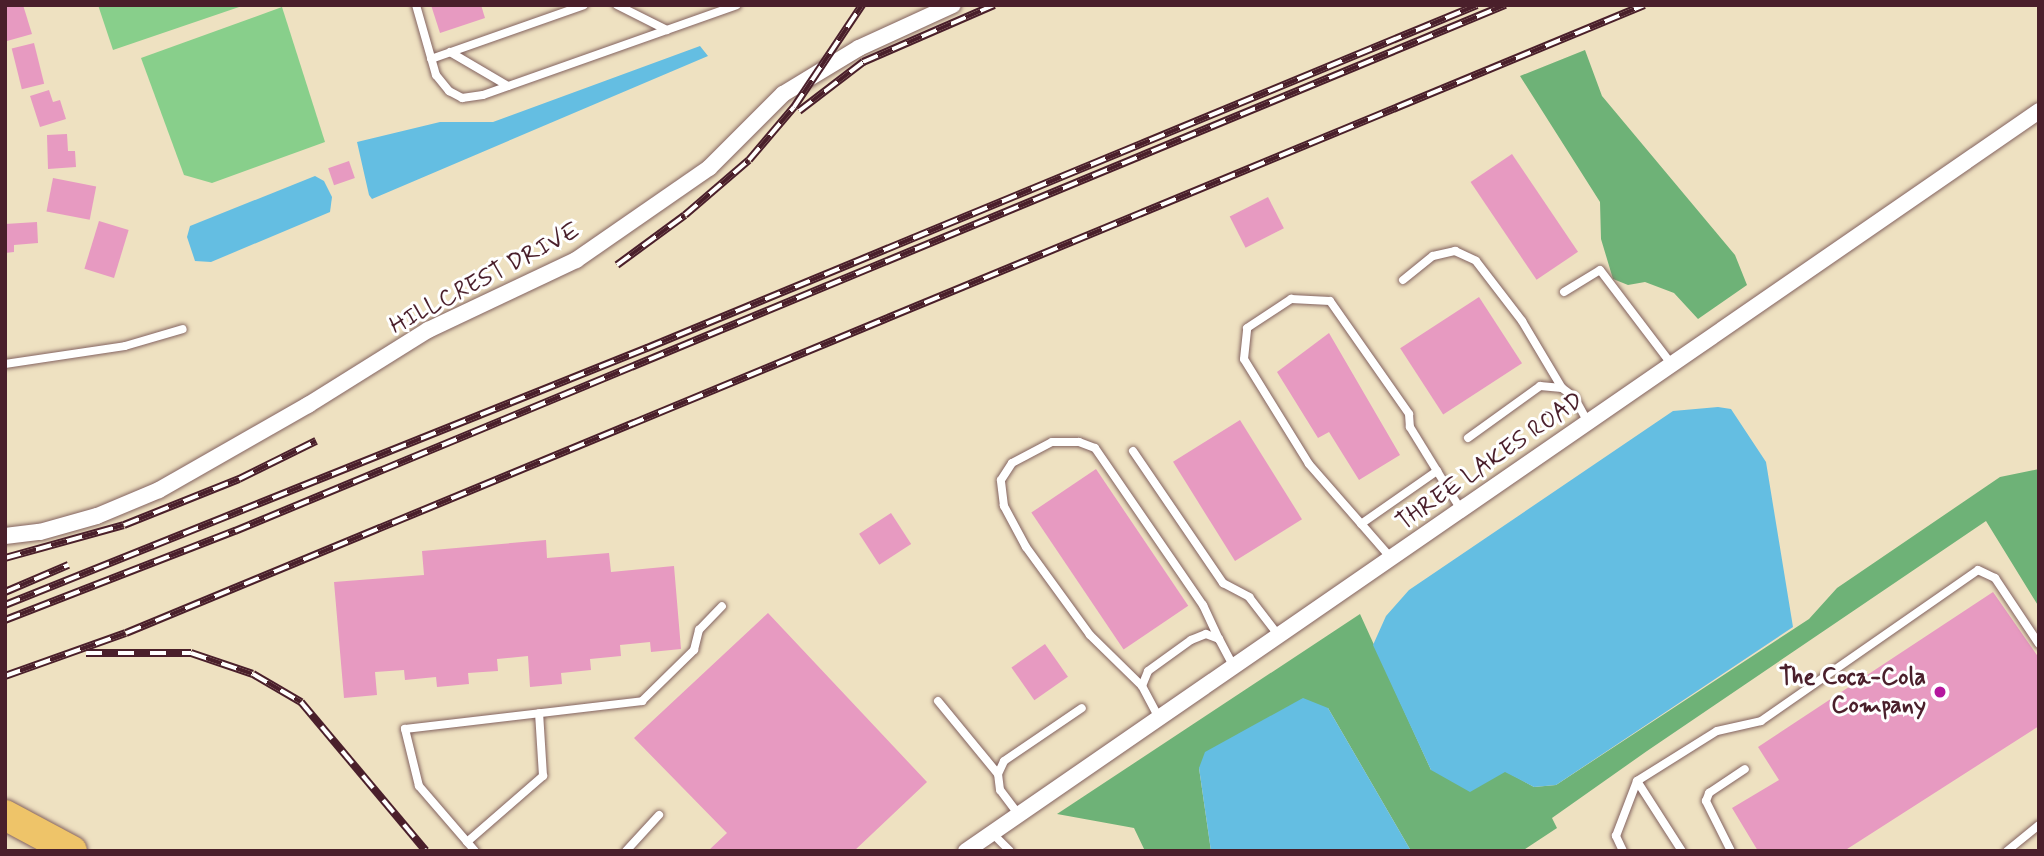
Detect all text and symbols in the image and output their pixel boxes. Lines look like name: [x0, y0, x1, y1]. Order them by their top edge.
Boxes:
street label: HILLCREST DRIVE: [385, 217, 585, 341]
street label: THREE LAKES ROAD: [1390, 386, 1590, 538]
place label: The Coca-Cola Company: [1777, 664, 1926, 720]
marker: The Coca-Cola Company: [1932, 684, 1948, 700]

